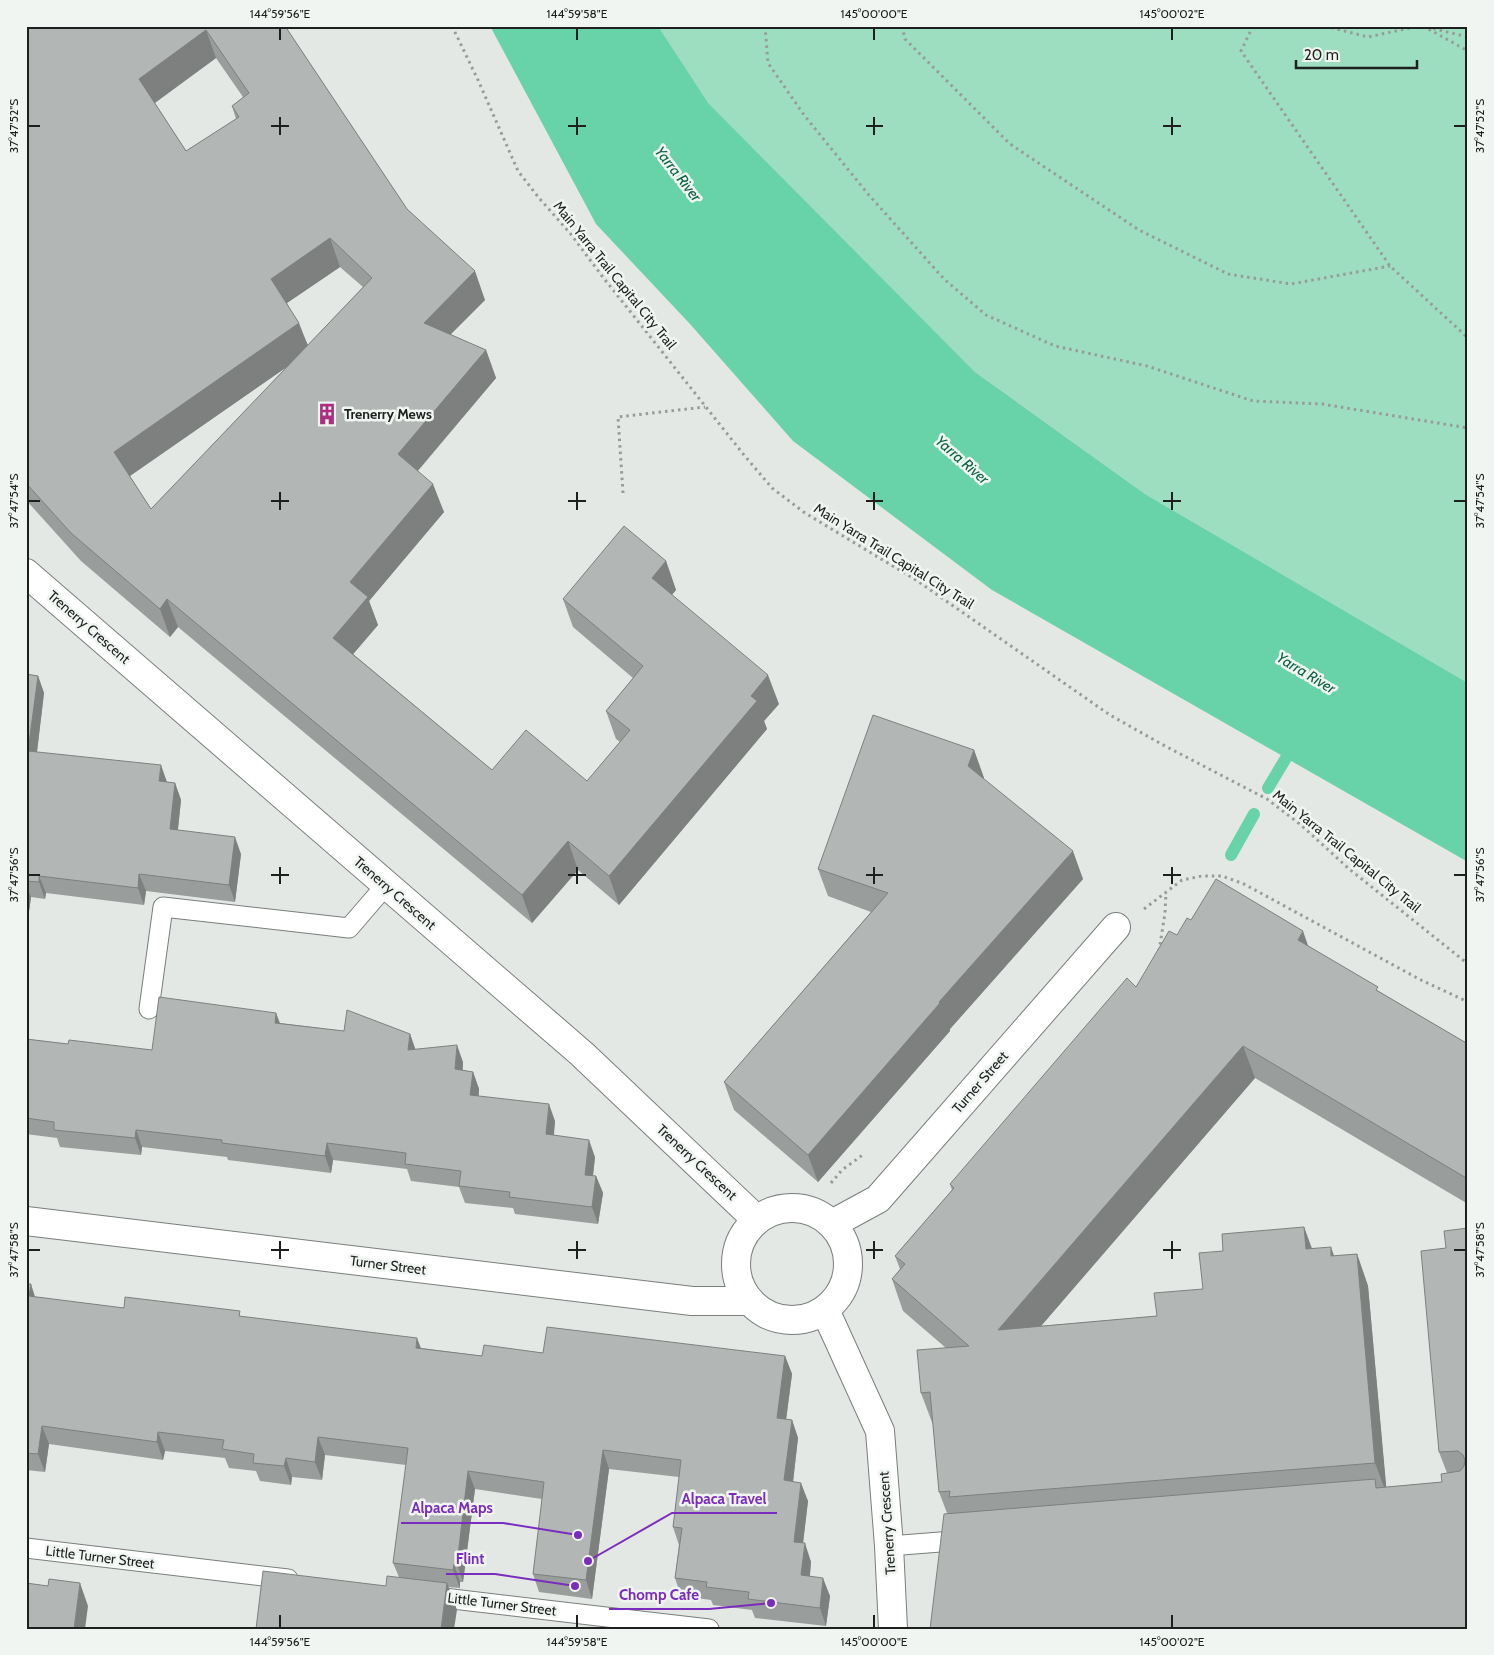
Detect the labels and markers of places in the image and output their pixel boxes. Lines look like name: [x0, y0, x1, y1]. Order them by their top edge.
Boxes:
building icon: Trenerry Mews: [314, 401, 340, 427]
place label: Trenerry Mews: [344, 405, 432, 423]
callout: Alpaca Travel: [672, 1483, 777, 1513]
callout: Alpaca Maps: [401, 1493, 503, 1523]
callout: Flint: [446, 1544, 495, 1574]
callout: Chomp Cafe: [609, 1579, 709, 1609]

